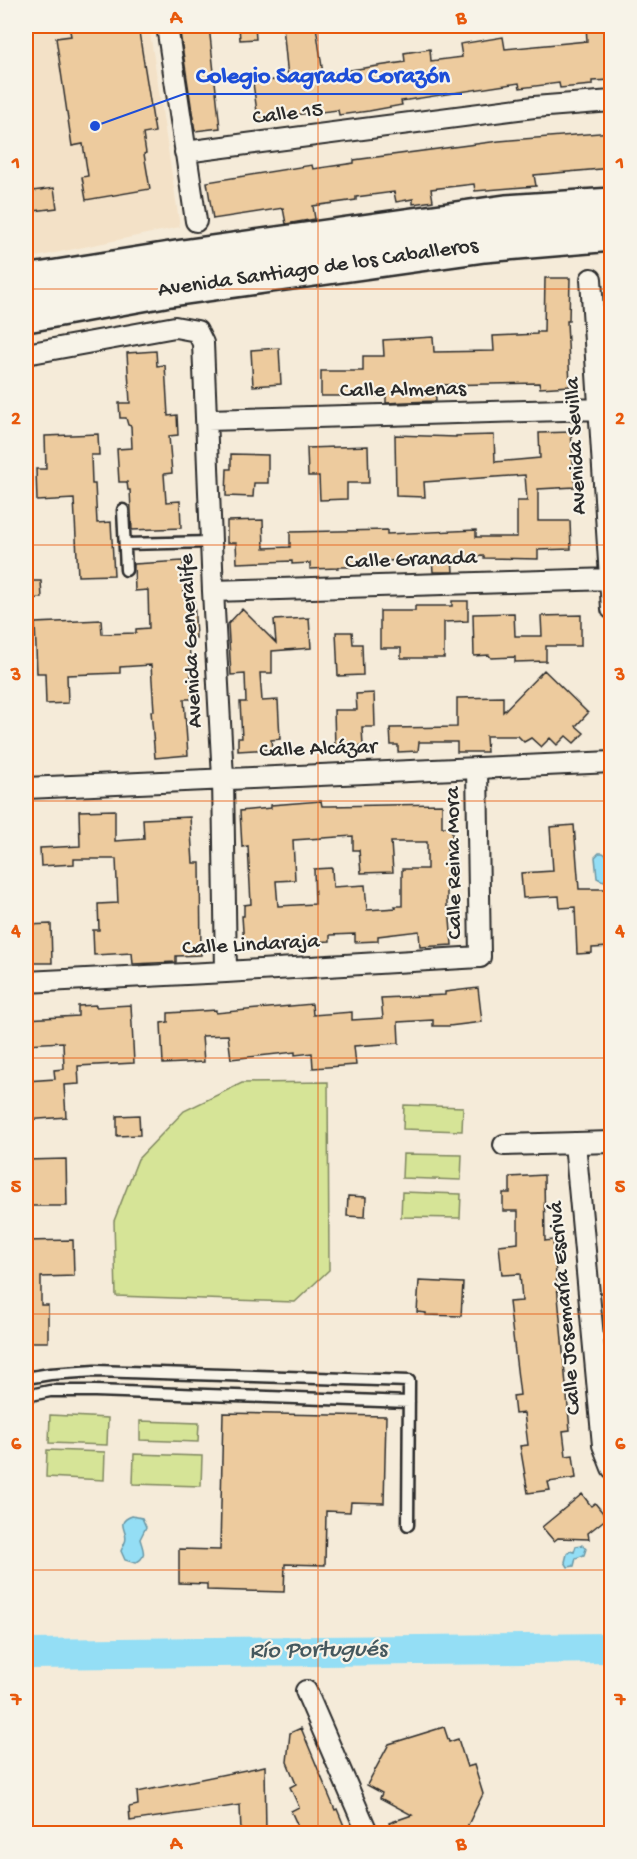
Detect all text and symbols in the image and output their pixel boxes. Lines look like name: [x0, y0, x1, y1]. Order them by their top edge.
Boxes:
text: A: [169, 8, 184, 31]
text: B: [455, 8, 467, 31]
callout: Colegio Sagrado Corazón: [184, 52, 462, 94]
text: Colegio Sagrado Corazón: [196, 63, 451, 92]
street label: Calle 15: [251, 98, 325, 132]
text: 1: [11, 153, 20, 176]
text: 1: [615, 153, 624, 176]
street label: Avenida Santiago de los Caballeros: [156, 234, 481, 304]
street label: Avenida Sevilla: [560, 376, 594, 515]
street label: Calle Almenas: [340, 377, 467, 405]
text: 2: [11, 409, 21, 432]
text: 2: [615, 409, 625, 432]
street label: Calle Granada: [345, 546, 478, 576]
street label: Avenida Generalife: [174, 553, 210, 729]
text: 3: [10, 665, 21, 688]
text: 3: [614, 665, 625, 688]
street label: Calle Alcázar: [259, 735, 379, 765]
street label: Calle Reina Mora: [441, 786, 469, 940]
text: 4: [10, 921, 21, 944]
text: 4: [614, 921, 625, 944]
street label: Calle Lindaraja: [182, 929, 321, 963]
text: 5: [11, 1177, 22, 1200]
text: 5: [615, 1177, 626, 1200]
street label: Calle Josemaría Escrivá: [544, 1199, 588, 1416]
text: 6: [11, 1434, 22, 1457]
text: 6: [615, 1434, 626, 1457]
water label: Río Portugués: [249, 1635, 389, 1667]
text: 7: [10, 1690, 23, 1713]
text: 7: [614, 1690, 627, 1713]
text: A: [169, 1834, 184, 1857]
text: B: [455, 1834, 467, 1857]

